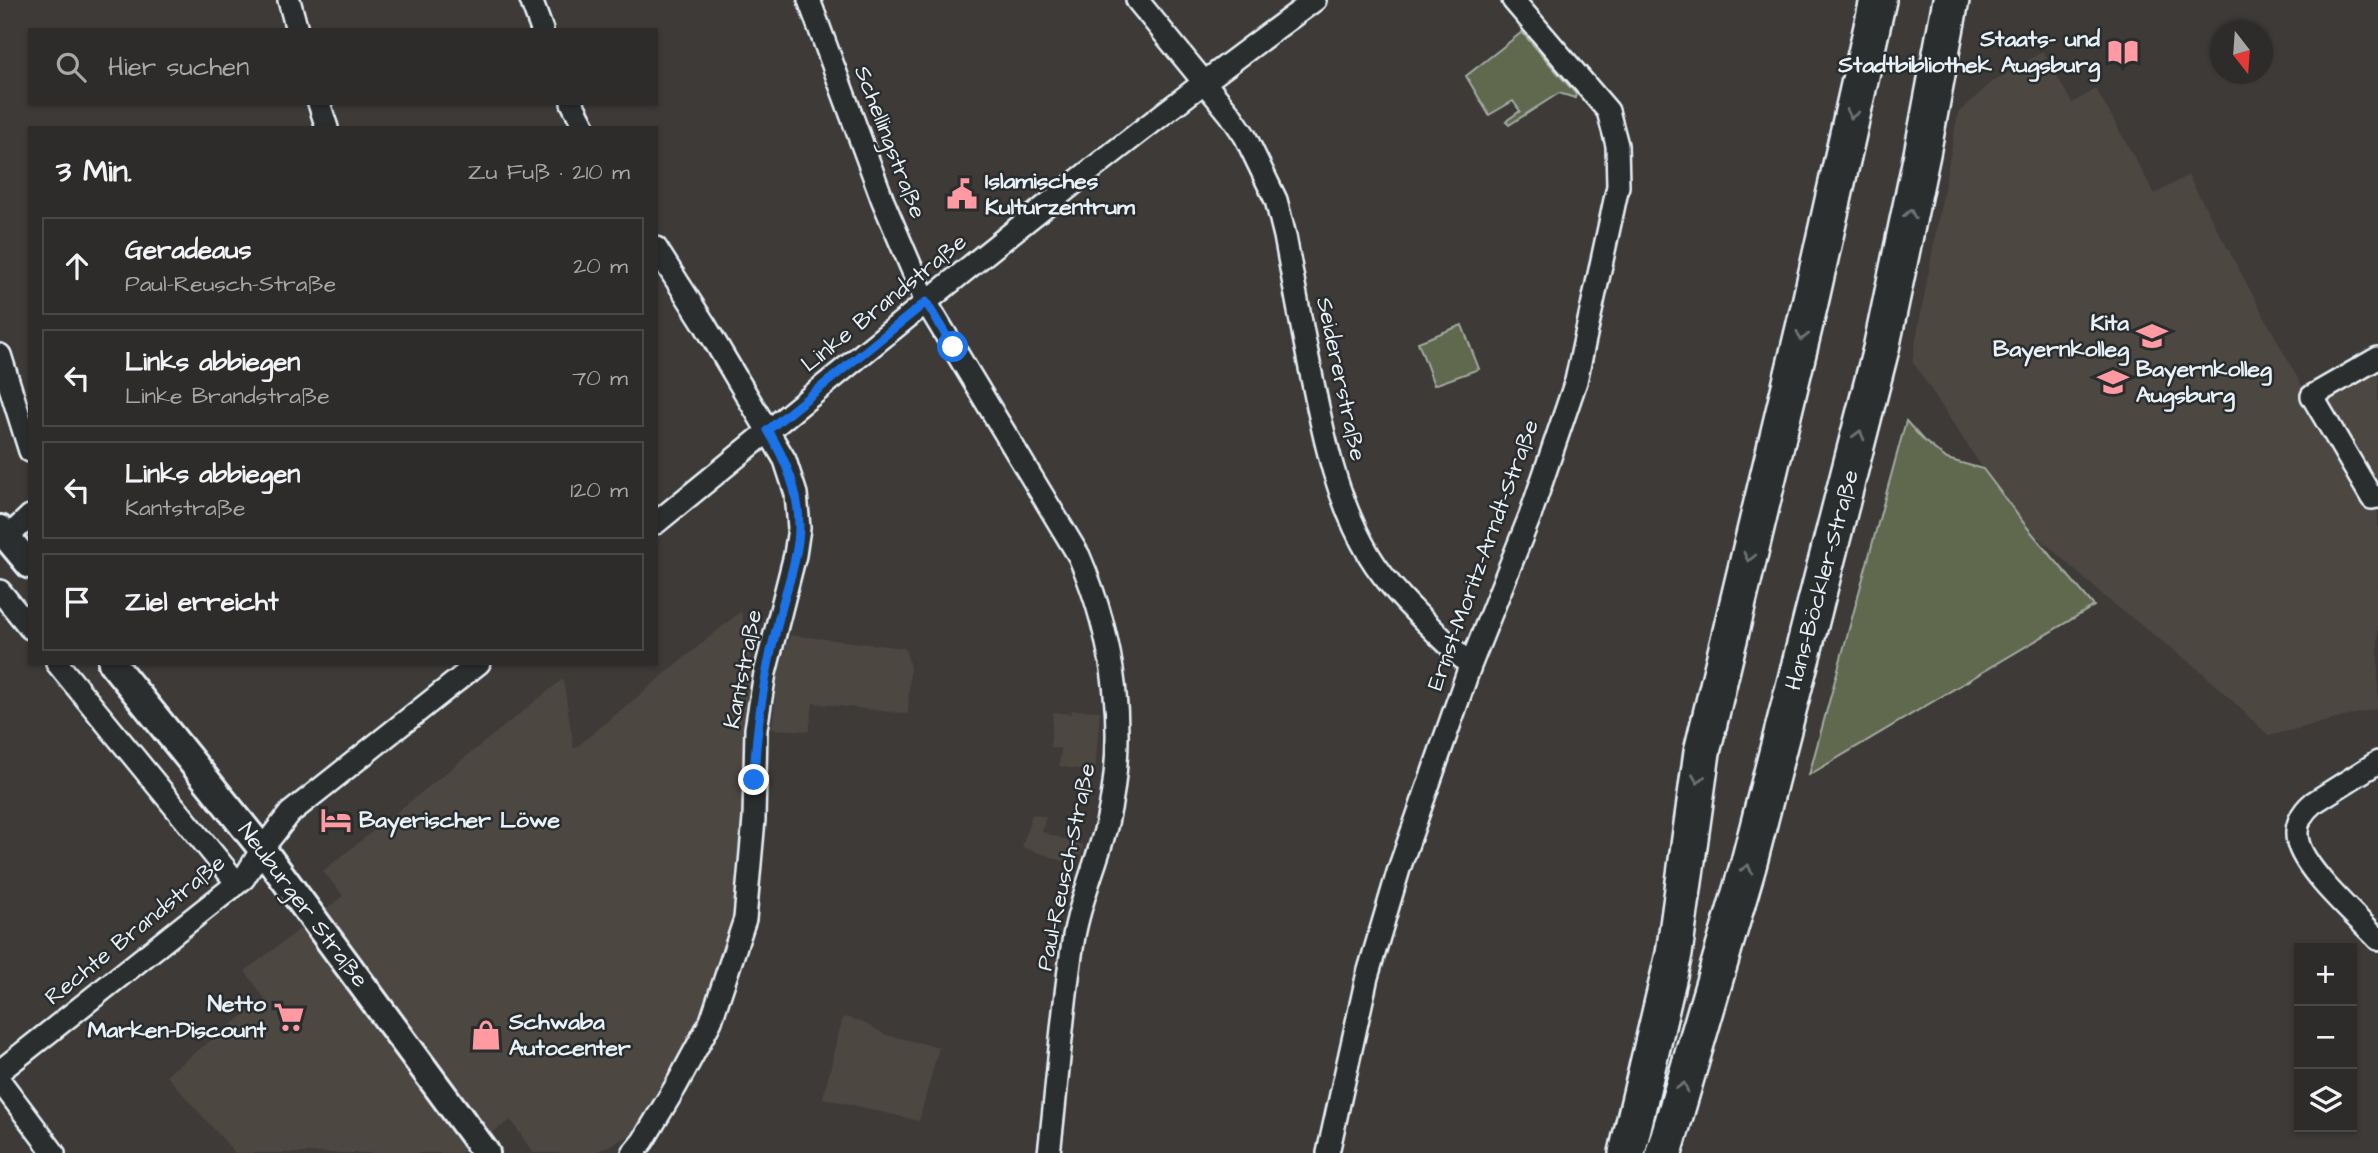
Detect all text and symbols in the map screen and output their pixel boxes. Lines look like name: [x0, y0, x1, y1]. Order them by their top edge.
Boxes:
north arrow: [2210, 21, 2273, 84]
place label: Staats- und Stadtbibliothek Augsburg: [1837, 23, 2100, 82]
search box: [28, 28, 658, 105]
library icon: Staats- und Stadtbibliothek Augsburg: [2106, 35, 2140, 69]
icon: search: [52, 48, 90, 86]
text: Hier suchen: [108, 49, 249, 85]
street label: Schellingstraße: [845, 61, 934, 223]
one-way arrow: [1846, 108, 1860, 120]
text: 3 Min.: [56, 151, 132, 193]
text: Zu Fuß · 210 m: [468, 156, 630, 188]
place label: Islamisches Kulturzentrum: [985, 165, 1136, 223]
public building icon: Islamisches Kulturzentrum: [945, 177, 979, 211]
one-way arrow: [1901, 208, 1916, 220]
street label: Linke Brandstraße: [794, 226, 974, 380]
text: Geradeaus: [125, 232, 252, 268]
icon: ahead: [58, 247, 96, 285]
text: 20 m: [573, 250, 628, 282]
text: Paul-Reusch-Straße: [125, 268, 336, 300]
street label: Seidererstraße: [1308, 294, 1374, 464]
place label: Kita Bayernkolleg: [1993, 307, 2129, 367]
school or university icon: Kita Bayernkolleg: [2135, 319, 2169, 353]
one-way arrow: [1795, 330, 1810, 342]
route start: [937, 331, 968, 362]
text: Links abbiegen: [125, 344, 300, 380]
place label: Bayernkolleg Augsburg: [2136, 353, 2272, 412]
icon: left: [58, 359, 96, 397]
text: 70 m: [572, 362, 628, 394]
school or university icon: Bayernkolleg Augsburg: [2096, 365, 2130, 399]
text: Linke Brandstraße: [125, 380, 330, 412]
street label: Ernst-Moritz-Arndt-Straße: [1419, 415, 1547, 695]
one-way arrow: [1851, 429, 1865, 441]
text: Links abbiegen: [125, 456, 300, 492]
street label: Hans-Böckler-Straße: [1777, 466, 1867, 694]
icon: left: [58, 471, 96, 509]
text: 120 m: [570, 474, 628, 506]
text: Kantstraße: [125, 492, 245, 524]
one-way arrow: [1742, 551, 1757, 563]
icon: arrive: [58, 583, 96, 621]
text: Ziel erreicht: [125, 584, 279, 620]
street label: Kantstraße: [716, 607, 770, 731]
street label: Paul-Reusch-Straße: [1028, 760, 1104, 974]
route end: [738, 764, 769, 795]
one-way arrow: [1691, 773, 1706, 785]
hotel icon: Bayerischer Löwe: [319, 803, 353, 837]
place label: Bayerischer Löwe: [359, 804, 561, 838]
street label: Neuburger Straße: [229, 816, 376, 995]
street label: Rechte Brandstraße: [38, 847, 232, 1013]
one-way arrow: [1738, 863, 1753, 875]
map controls: [2294, 943, 2357, 1132]
button: +: [2294, 943, 2357, 1006]
place label: Netto Marken-Discount: [87, 988, 267, 1046]
supermarket icon: Netto Marken-Discount: [272, 1000, 306, 1034]
place label: Schwaba Autocenter: [508, 1006, 631, 1064]
button: −: [2294, 1006, 2357, 1069]
shop icon: Schwaba Autocenter: [469, 1018, 503, 1052]
button: layers: [2294, 1069, 2357, 1132]
one-way arrow: [1675, 1082, 1690, 1094]

